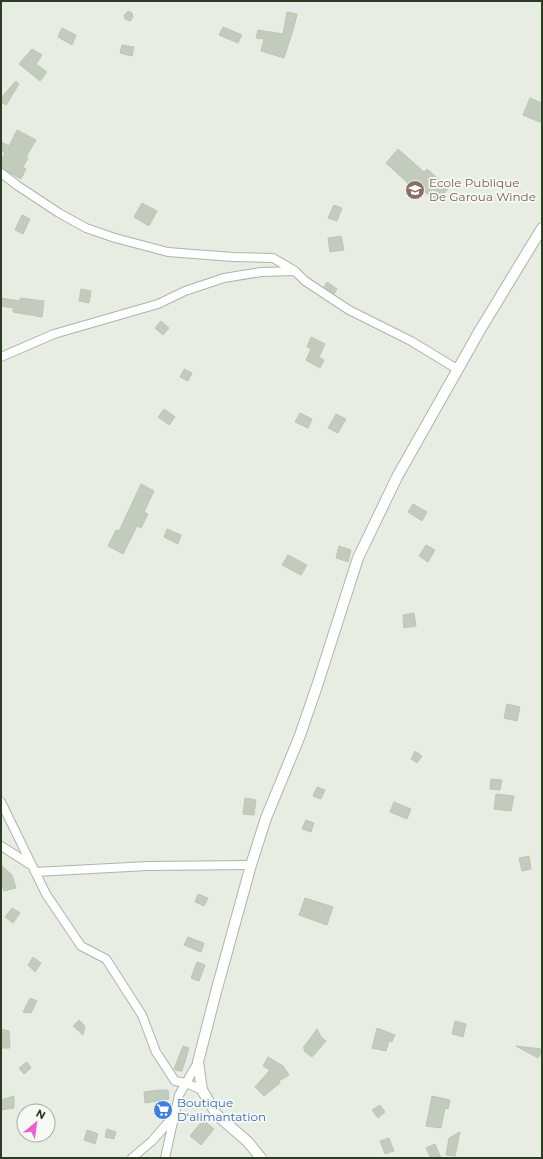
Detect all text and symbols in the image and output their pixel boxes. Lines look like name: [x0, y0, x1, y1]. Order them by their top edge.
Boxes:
place label: Ecole Publique De Garoua Winde: [429, 175, 536, 204]
school or university icon: Ecole Publique De Garoua Winde: [404, 179, 426, 201]
place label: Boutique D'alimantation: [177, 1095, 266, 1124]
supermarket icon: Boutique D'alimantation: [152, 1099, 174, 1121]
north arrow: [16, 1103, 56, 1143]
text: N: [34, 1106, 48, 1123]

